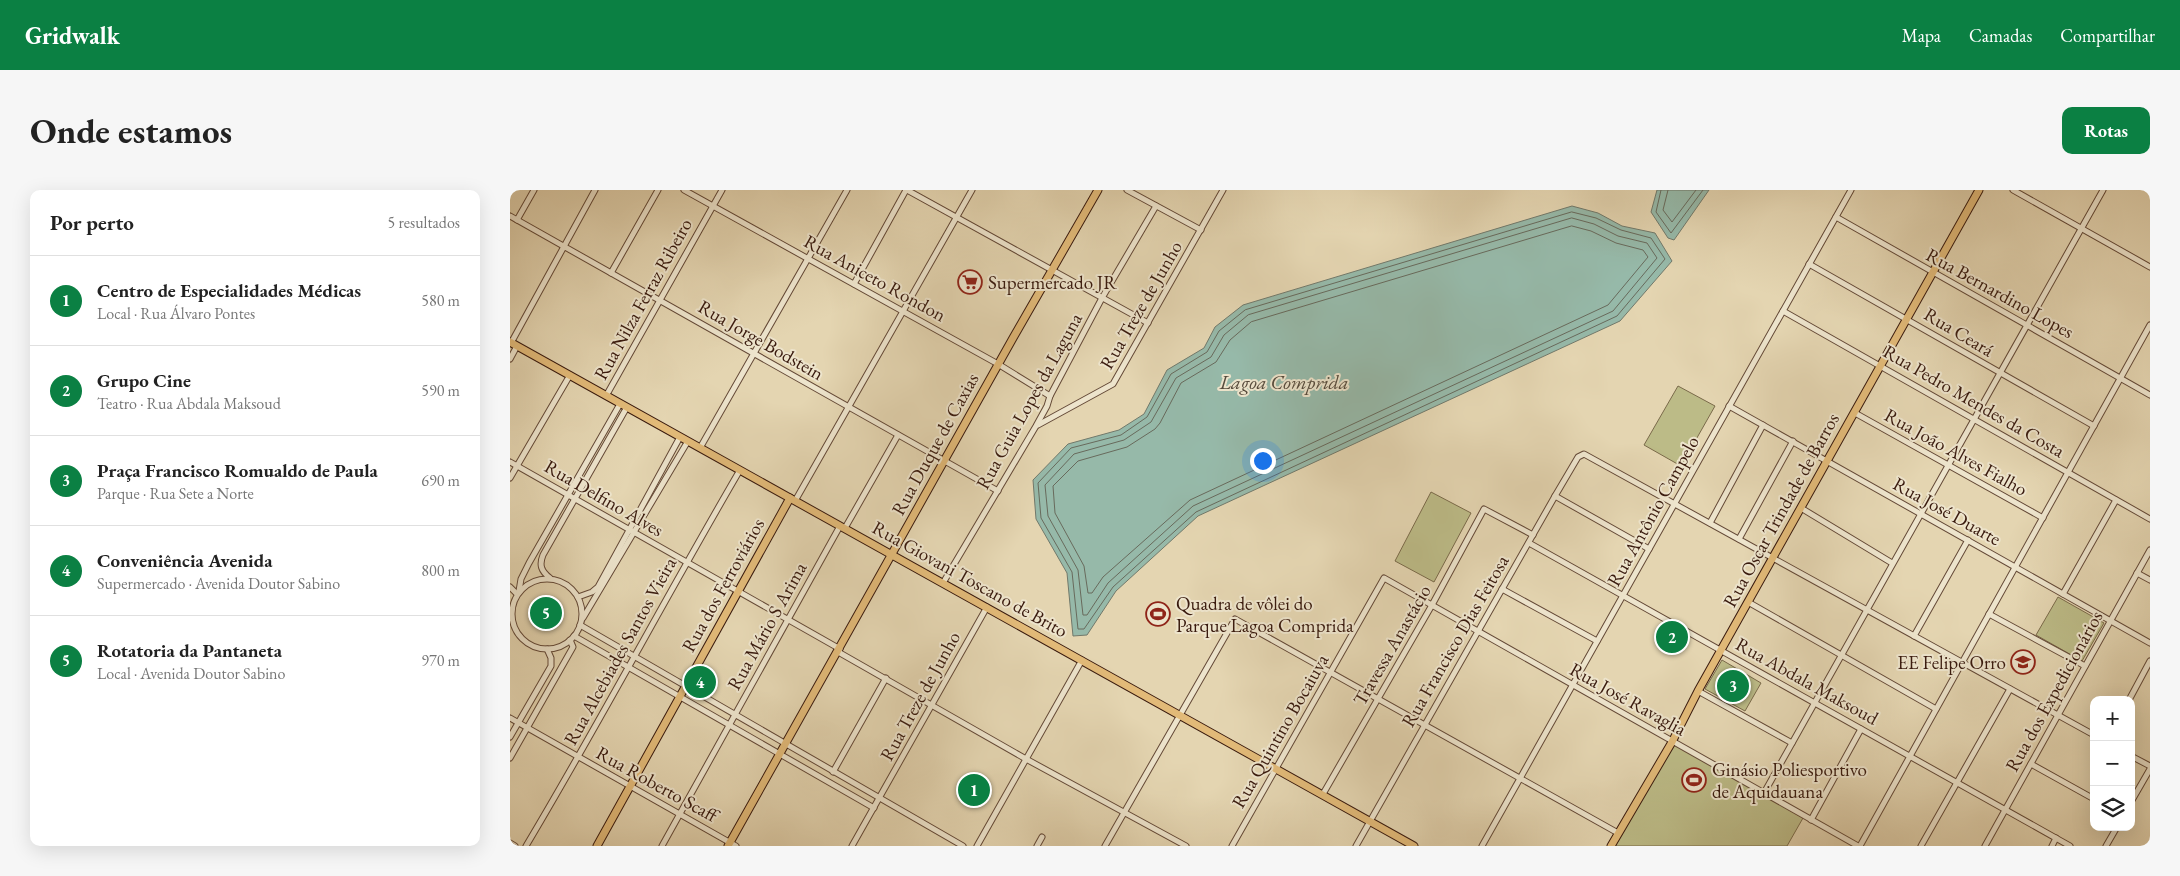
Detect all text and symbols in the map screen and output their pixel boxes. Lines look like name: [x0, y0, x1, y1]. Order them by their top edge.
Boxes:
text: Gridwalk: [25, 20, 120, 51]
text: Mapa: [1902, 24, 1941, 47]
text: Camadas: [1969, 24, 2032, 47]
text: Compartilhar: [2060, 24, 2155, 47]
button: Rotas: [2062, 107, 2150, 154]
text: Onde estamos: [30, 108, 232, 153]
text: Por perto: [50, 209, 134, 236]
text: 5 resultados: [388, 212, 460, 233]
street label: Rua Nilza Ferraz Ribeiro: [588, 214, 698, 384]
street label: Rua Aniceto Rondon: [800, 229, 950, 327]
street label: Rua Treze de Junho: [1094, 236, 1188, 374]
street label: Rua Bernardino Lopes: [1922, 242, 2078, 344]
supermarket icon: Supermercado JR: [957, 269, 983, 295]
place label: Supermercado JR: [988, 270, 1117, 295]
text: Centro de Especialidades Médicas: [97, 278, 361, 303]
text: 1: [62, 290, 70, 311]
text: 580 m: [421, 290, 460, 311]
street label: Rua Jorge Bodstein: [694, 294, 828, 386]
street label: Rua Ceará: [1919, 301, 1999, 363]
text: Local · Rua Álvaro Pontes: [97, 303, 255, 324]
street label: Rua Guia Lopes da Laguna: [970, 308, 1088, 494]
street label: Rua Pedro Mendes da Costa: [1879, 339, 2070, 463]
text: Grupo Cine: [97, 368, 191, 393]
street label: Rua Duque de Caxias: [886, 368, 984, 520]
water label: Lagoa Comprida: [1218, 369, 1349, 395]
text: 2: [62, 380, 70, 401]
text: 590 m: [421, 380, 460, 401]
text: Teatro · Rua Abdala Maksoud: [97, 393, 281, 414]
street label: Rua João Alves Fialho: [1880, 402, 2032, 502]
street label: Rua Oscar Trindade de Barros: [1717, 408, 1845, 612]
street label: Rua Antônio Campelo: [1601, 431, 1705, 591]
your location: [1250, 448, 1276, 474]
street label: Rua Delfino Alves: [540, 454, 668, 542]
text: Praça Francisco Romualdo de Paula: [97, 458, 378, 483]
text: 3: [62, 470, 70, 491]
text: 690 m: [421, 470, 460, 491]
street label: Rua José Duarte: [1889, 471, 2005, 551]
text: Parque · Rua Sete a Norte: [97, 483, 254, 504]
street label: Rua dos Ferroviários: [676, 514, 770, 656]
street label: Rua Giovani Toscano de Brito: [868, 515, 1072, 643]
text: Conveniência Avenida: [97, 548, 273, 573]
street label: Rua Francisco Dias Feitosa: [1396, 550, 1515, 731]
street label: Rua Alcebiades Santos Vieira: [558, 552, 682, 749]
street label: Rua Mário S Arima: [721, 557, 813, 694]
text: 4: [62, 560, 70, 581]
text: 800 m: [421, 560, 460, 581]
text: Supermercado · Avenida Doutor Sabino: [97, 573, 340, 594]
street label: Travessa Anastácio: [1347, 580, 1437, 710]
place label: Quadra de vôlei do Parque Lagoa Comprida: [1176, 591, 1354, 638]
pin: 5: [530, 594, 562, 632]
sports icon: Quadra de vôlei do Parque Lagoa Comprida: [1145, 601, 1171, 627]
street label: Rua dos Expedicionários: [1999, 606, 2109, 776]
pin: 2: [1656, 618, 1688, 656]
street label: Rua Treze de Junho: [874, 627, 966, 765]
street label: Rua Abdala Maksoud: [1731, 631, 1883, 731]
text: Rotatoria da Pantaneta: [97, 638, 282, 663]
street label: Rua Quintino Bocaiuva: [1226, 649, 1335, 813]
school or university icon: EE Felipe Orro: [2010, 649, 2036, 675]
text: 5: [62, 650, 70, 671]
text: 970 m: [421, 650, 460, 671]
place label: EE Felipe Orro: [1897, 650, 2006, 675]
street label: Rua José Ravaglia: [1565, 657, 1691, 742]
text: Local · Avenida Doutor Sabino: [97, 663, 285, 684]
pin: 4: [684, 663, 716, 701]
pin: 3: [1717, 667, 1749, 705]
map controls: [2090, 696, 2135, 831]
button: +: [2090, 696, 2135, 741]
street label: Rua Roberto Scaff: [592, 740, 724, 829]
button: −: [2090, 741, 2135, 786]
place label: Ginásio Poliesportivo de Aquidauana: [1712, 757, 1867, 804]
sports icon: Ginásio Poliesportivo de Aquidauana: [1681, 767, 1707, 793]
pin: 1: [958, 771, 990, 809]
button: layers: [2090, 786, 2135, 831]

